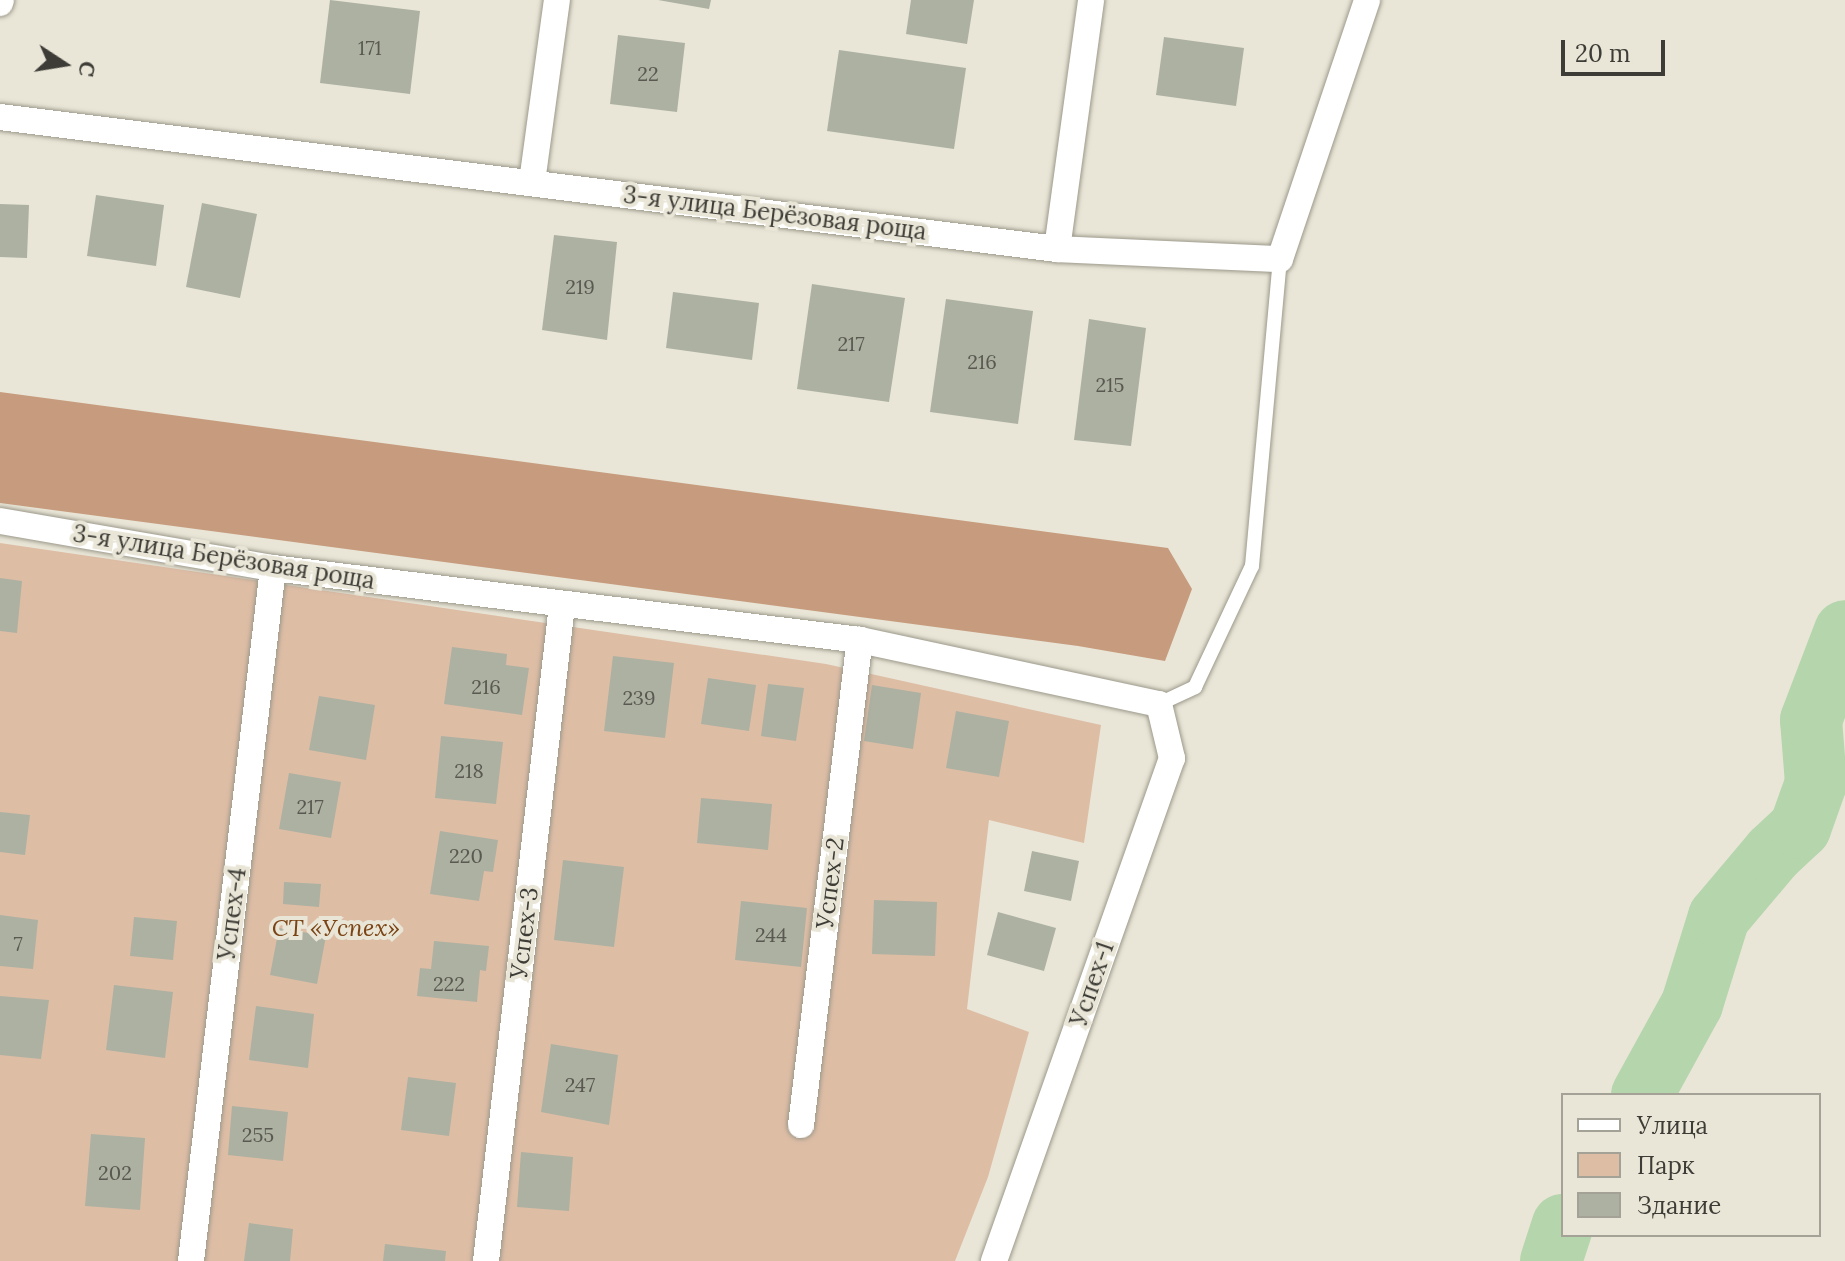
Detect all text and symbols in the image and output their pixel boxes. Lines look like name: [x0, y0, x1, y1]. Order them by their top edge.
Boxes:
north arrow: [24, 24, 104, 104]
scale bar: [1565, 24, 1669, 74]
house number: 171: [358, 35, 382, 59]
text: 20 m: [1575, 38, 1631, 69]
text: С: [72, 59, 103, 79]
house number: 22: [637, 61, 659, 85]
street label: 3-я улица Берёзовая роща: [622, 180, 928, 246]
house number: 219: [565, 274, 595, 298]
house number: 217: [837, 331, 865, 355]
house number: 216: [967, 349, 997, 373]
house number: 215: [1096, 372, 1124, 396]
street label: 3-я улица Берёзовая роща: [71, 519, 377, 595]
house number: 216: [471, 674, 501, 698]
house number: 239: [622, 685, 656, 709]
house number: 218: [454, 758, 484, 782]
house number: 217: [296, 794, 324, 818]
street label: Успех-2: [810, 836, 850, 930]
house number: 220: [449, 843, 483, 867]
street label: Успех-4: [212, 866, 252, 962]
street label: Успех-3: [504, 885, 544, 981]
park label: СТ «Успех»: [272, 914, 400, 942]
house number: 244: [755, 922, 787, 946]
house number: 7: [13, 931, 23, 955]
street label: Успех-1: [1064, 938, 1120, 1030]
house number: 222: [433, 971, 465, 995]
house number: 247: [565, 1072, 595, 1096]
legend: [1561, 1093, 1821, 1237]
text: Улица: [1637, 1110, 1708, 1141]
house number: 255: [242, 1122, 274, 1146]
text: Парк: [1637, 1150, 1695, 1181]
house number: 202: [98, 1160, 132, 1184]
text: Здание: [1637, 1190, 1721, 1221]

